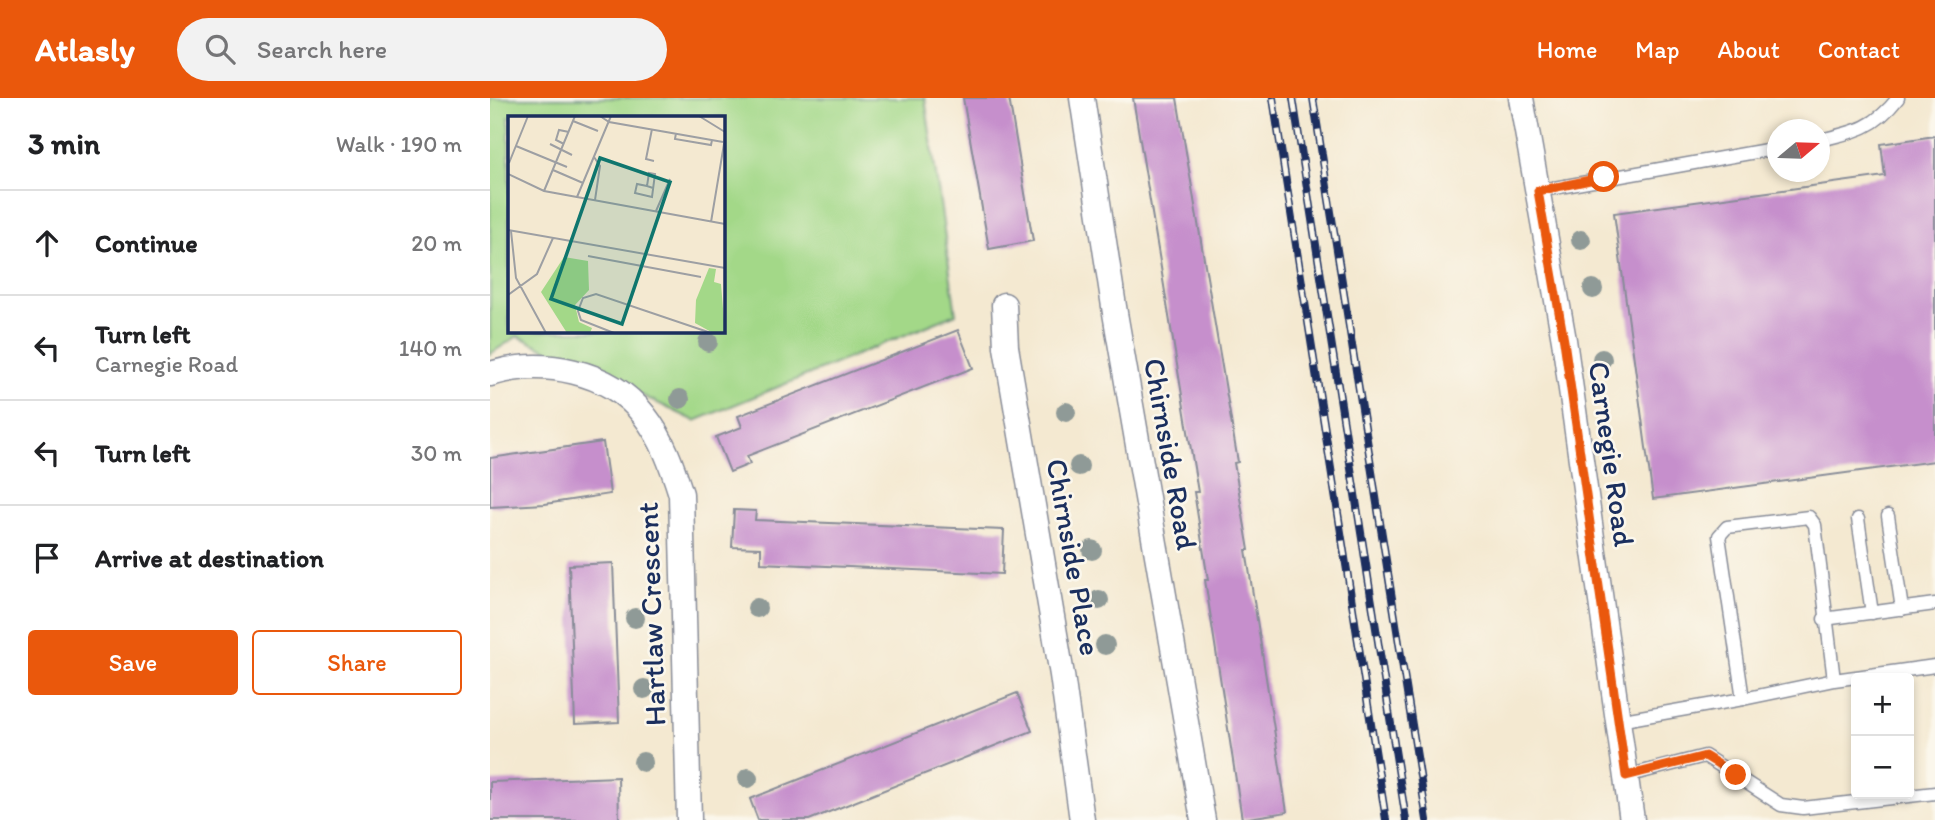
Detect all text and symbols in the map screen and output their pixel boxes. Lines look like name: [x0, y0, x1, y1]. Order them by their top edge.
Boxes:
search box: [177, 18, 667, 81]
text: Atlasly: [35, 30, 135, 69]
icon: search: [201, 30, 239, 68]
text: Search here: [257, 33, 387, 65]
text: Home: [1537, 35, 1597, 64]
text: Map: [1635, 35, 1679, 64]
text: About: [1717, 35, 1780, 64]
text: Contact: [1818, 35, 1900, 64]
inset map: [508, 116, 724, 332]
north arrow: [1767, 119, 1830, 182]
text: 3 min: [28, 125, 100, 162]
text: Walk · 190 m: [336, 130, 462, 158]
route start: [1588, 161, 1619, 192]
icon: ahead: [28, 224, 66, 262]
text: Continue: [95, 227, 198, 259]
text: 20 m: [411, 229, 462, 257]
text: Turn left: [95, 318, 191, 350]
icon: left: [28, 329, 66, 367]
text: 140 m: [399, 334, 462, 362]
text: Carnegie Road: [95, 350, 238, 378]
street label: Chirnside Road: [1136, 355, 1206, 553]
street label: Carnegie Road: [1581, 359, 1643, 549]
icon: left: [28, 434, 66, 472]
text: Turn left: [95, 437, 191, 469]
text: 30 m: [411, 439, 462, 467]
street label: Chirnside Place: [1038, 456, 1110, 658]
street label: Hartlaw Crescent: [629, 501, 673, 727]
icon: arrive: [28, 539, 66, 577]
text: Arrive at destination: [95, 542, 324, 574]
button: Save: [28, 630, 238, 695]
button: Share: [252, 630, 462, 695]
map controls: [1851, 673, 1914, 799]
button: +: [1851, 673, 1914, 736]
button: −: [1851, 736, 1914, 799]
route end: [1720, 759, 1751, 790]

